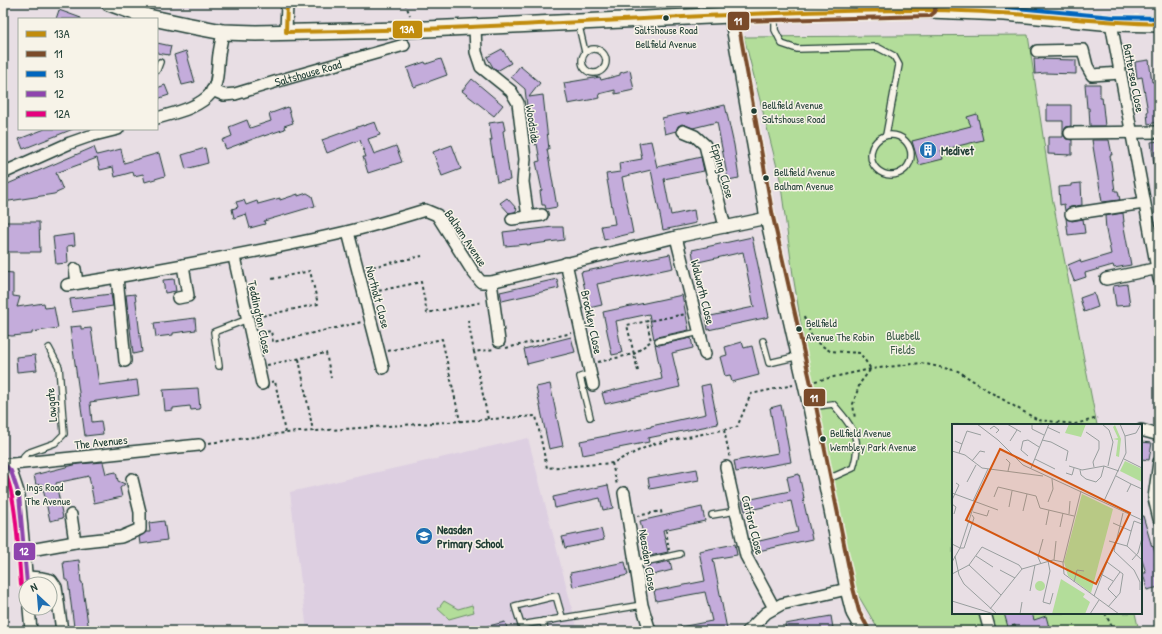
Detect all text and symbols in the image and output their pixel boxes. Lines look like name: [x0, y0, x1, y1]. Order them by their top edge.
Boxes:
line badge: 11: [727, 11, 750, 31]
marker: Saltshouse Road Bellfield Avenue: [661, 13, 671, 23]
text: 11: [734, 14, 742, 28]
legend: [18, 18, 158, 130]
line badge: 13A: [392, 20, 423, 39]
text: 13A: [400, 22, 415, 36]
place label: Saltshouse Road Bellfield Avenue: [635, 23, 698, 51]
text: 13A: [54, 25, 70, 42]
street label: Battersea Close: [1119, 42, 1149, 114]
text: 11: [54, 45, 63, 62]
street label: Saltshouse Road: [272, 55, 344, 90]
text: 13: [54, 65, 64, 82]
text: 12: [54, 85, 64, 102]
place label: Bellfield Avenue Saltshouse Road: [762, 98, 826, 126]
street label: Woodside: [522, 104, 544, 145]
text: 12A: [54, 105, 70, 122]
marker: Bellfield Avenue Saltshouse Road: [749, 106, 759, 116]
building icon: Medivet: [918, 140, 938, 160]
street label: Epping Close: [707, 142, 739, 200]
place label: Medivet: [941, 142, 975, 159]
place label: Bellfield Avenue Balham Avenue: [774, 165, 836, 193]
marker: Bellfield Avenue Balham Avenue: [761, 173, 771, 183]
street label: Balham Avenue: [441, 206, 491, 270]
street label: Walworth Close: [687, 258, 719, 326]
street label: Northolt Close: [362, 264, 395, 330]
street label: Teddington Close: [244, 279, 276, 355]
street label: Brockley Close: [577, 288, 607, 356]
place label: Bellfield Avenue The Robin: [806, 316, 875, 344]
marker: Bellfield Avenue The Robin: [794, 324, 804, 334]
park label: Bluebell Fields: [886, 327, 921, 358]
street label: Lowgate: [41, 387, 61, 423]
line badge: 11: [803, 388, 826, 407]
text: 11: [810, 391, 818, 405]
inset map: [952, 424, 1142, 614]
place label: Bellfield Avenue Wembley Park Avenue: [830, 426, 917, 454]
street label: The Avenues: [74, 431, 129, 453]
marker: Bellfield Avenue Wembley Park Avenue: [818, 434, 828, 444]
place label: Ings Road The Avenue: [26, 480, 71, 508]
marker: Ings Road The Avenue: [13, 488, 23, 498]
street label: Catford Close: [737, 494, 769, 557]
place label: Neasden Primary School: [437, 521, 504, 553]
school or university icon: Neasden Primary School: [414, 526, 434, 546]
street label: Neasden Close: [635, 528, 661, 592]
line badge: 12: [13, 542, 36, 561]
text: 12: [19, 544, 29, 558]
north arrow: [18, 576, 58, 616]
text: N: [28, 579, 39, 595]

